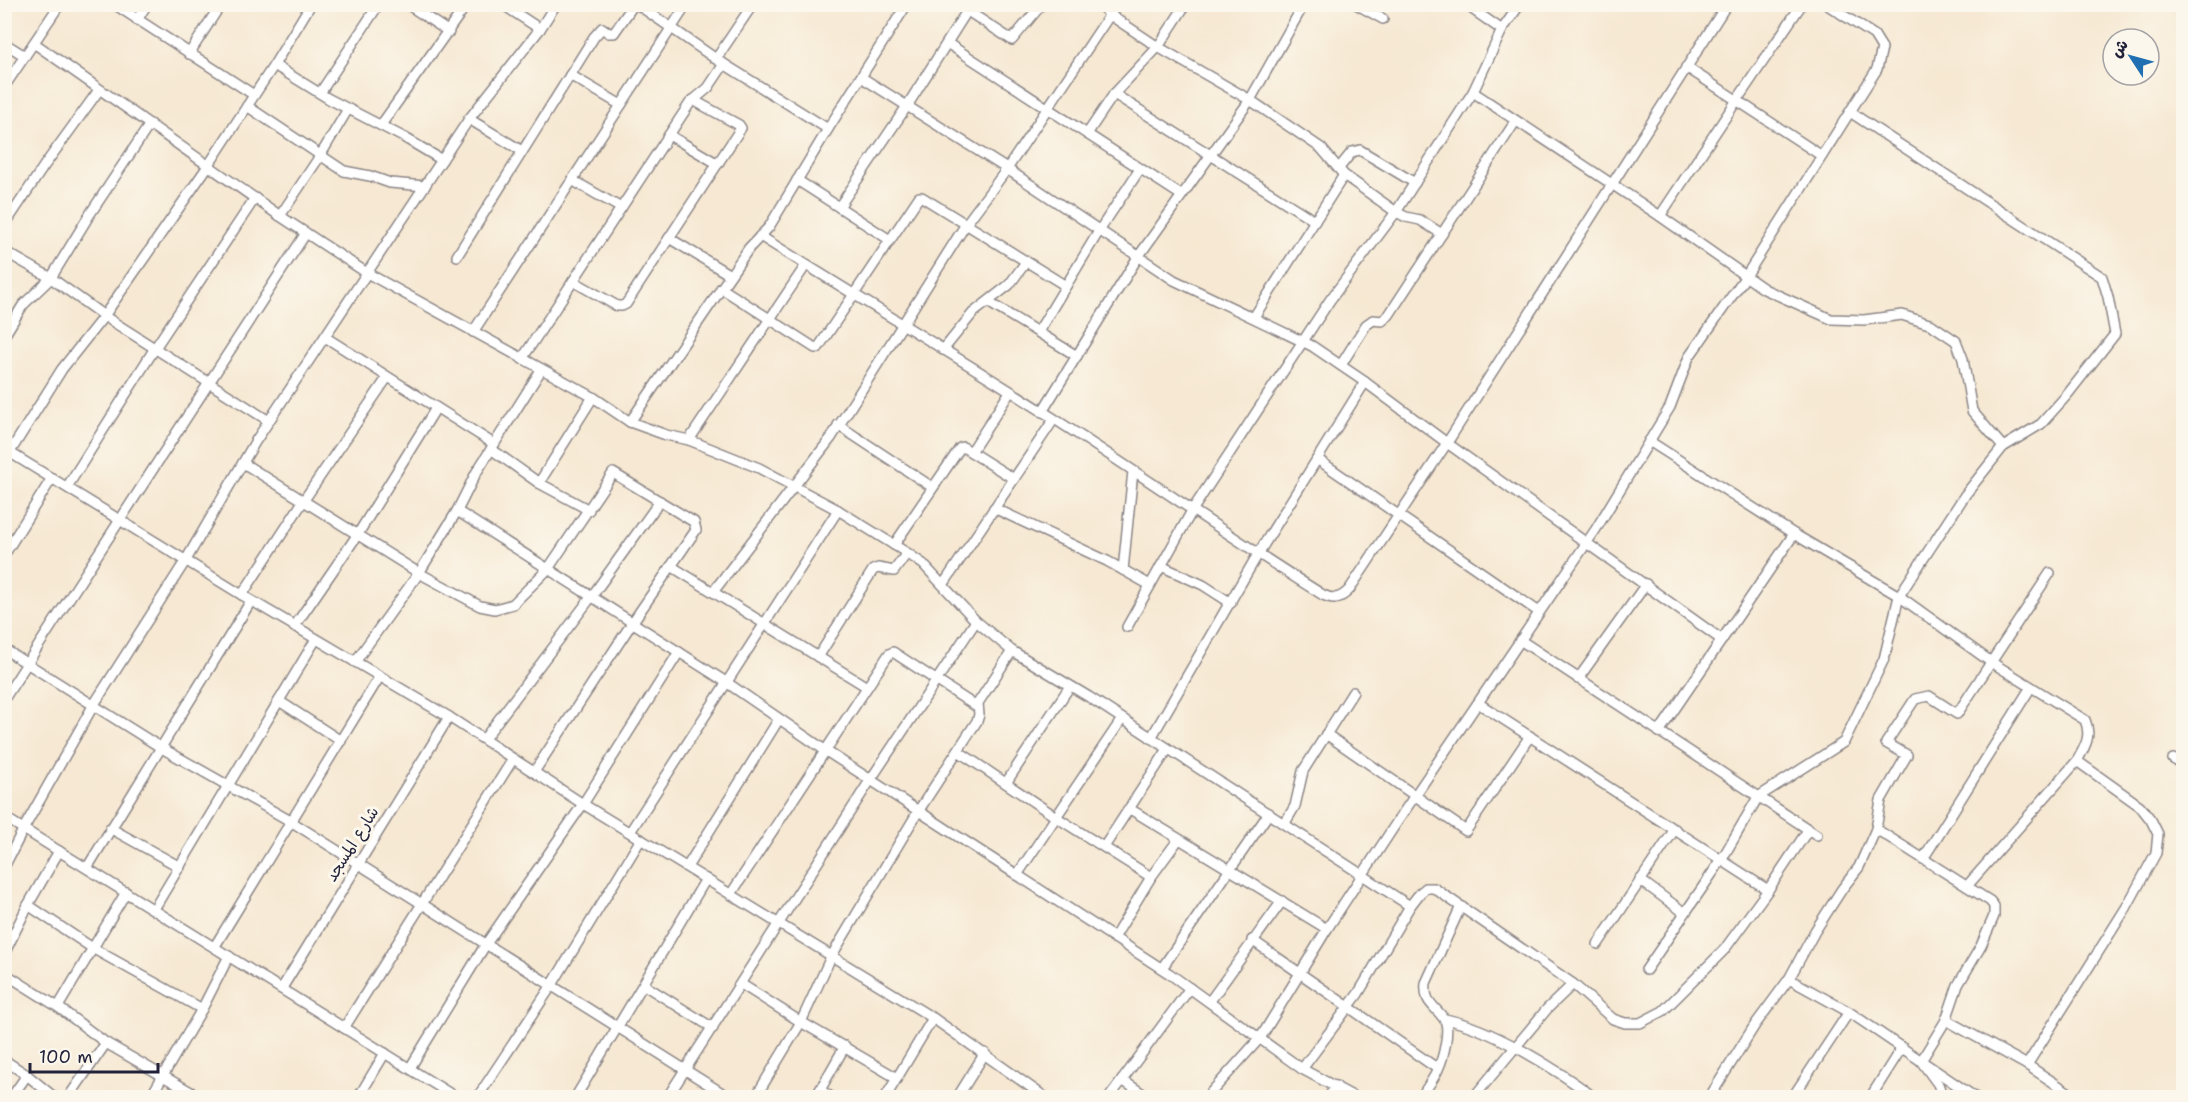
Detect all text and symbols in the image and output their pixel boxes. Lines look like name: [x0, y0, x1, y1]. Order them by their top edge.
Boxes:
north arrow: [2101, 27, 2161, 87]
text: ش: [2106, 35, 2133, 62]
street label: شارع المسجد: [321, 803, 384, 886]
scale bar: [30, 1036, 158, 1074]
text: 100 m: [39, 1045, 93, 1069]

